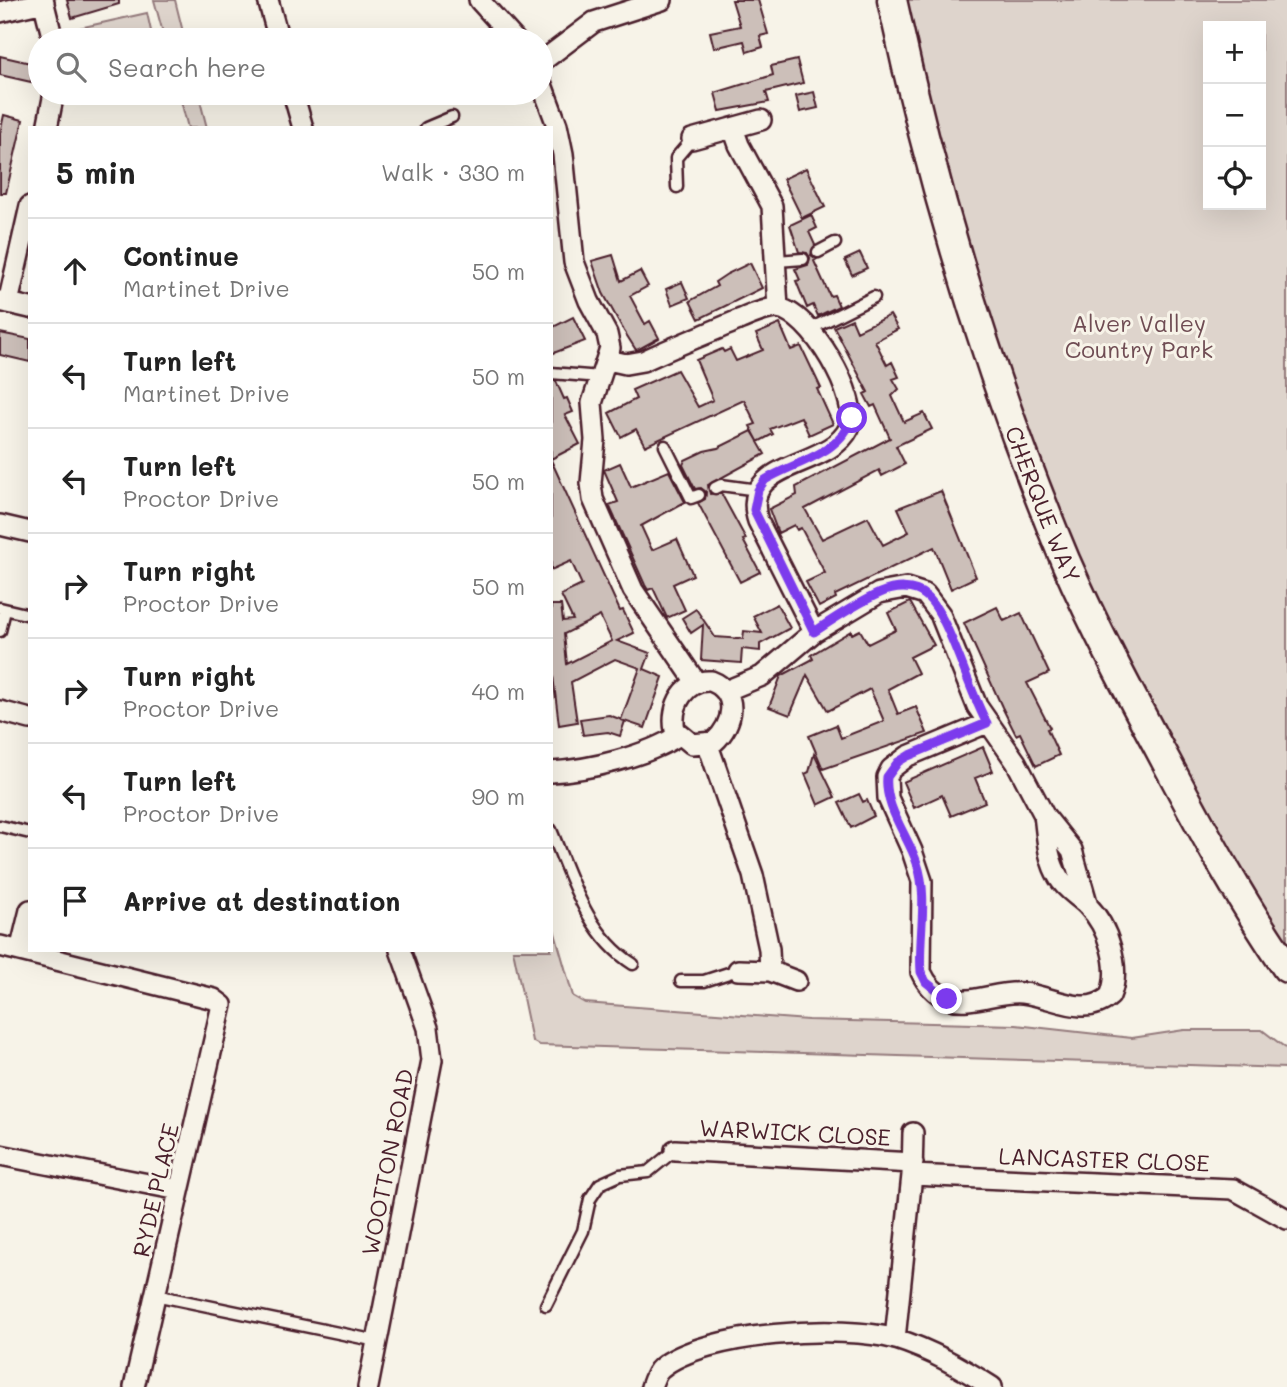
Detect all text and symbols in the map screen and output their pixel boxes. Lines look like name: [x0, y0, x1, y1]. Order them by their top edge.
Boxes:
map controls: [1203, 21, 1266, 210]
button: +: [1203, 21, 1266, 84]
search box: [28, 28, 553, 105]
icon: search: [52, 48, 90, 86]
text: Search here: [108, 50, 266, 84]
button: −: [1203, 84, 1266, 147]
button: locate: [1203, 147, 1266, 210]
text: 5 min: [56, 152, 136, 192]
text: Walk · 330 m: [381, 157, 525, 187]
text: Continue: [123, 239, 239, 273]
icon: ahead: [56, 252, 94, 290]
text: 50 m: [472, 256, 525, 286]
text: Martinet Drive: [123, 273, 290, 303]
park label: Alver Valley Country Park: [1065, 308, 1213, 364]
text: Turn left: [123, 344, 236, 378]
icon: left: [56, 357, 94, 395]
text: 50 m: [472, 361, 525, 391]
text: Martinet Drive: [123, 378, 290, 408]
route start: [836, 402, 867, 433]
street label: CHERQUE WAY: [999, 422, 1088, 587]
text: Turn left: [123, 449, 236, 483]
icon: left: [56, 462, 94, 500]
text: 50 m: [472, 466, 525, 496]
text: Proctor Drive: [123, 483, 279, 513]
text: Turn right: [123, 554, 256, 588]
icon: right: [56, 567, 94, 605]
text: 50 m: [472, 571, 525, 601]
text: Proctor Drive: [123, 588, 279, 618]
text: Turn right: [123, 659, 256, 693]
icon: right: [56, 672, 94, 710]
text: 40 m: [472, 676, 525, 706]
text: Proctor Drive: [123, 693, 279, 723]
text: Turn left: [123, 764, 236, 798]
icon: left: [56, 777, 94, 815]
text: 90 m: [472, 781, 525, 811]
text: Proctor Drive: [123, 798, 279, 828]
icon: arrive: [56, 882, 94, 920]
text: Arrive at destination: [123, 884, 400, 918]
route end: [931, 983, 962, 1014]
street label: WOOTTON ROAD: [354, 1066, 420, 1258]
street label: WARWICK CLOSE: [698, 1112, 892, 1152]
street label: RYDE PLACE: [125, 1120, 185, 1260]
street label: LANCASTER CLOSE: [998, 1140, 1210, 1178]

